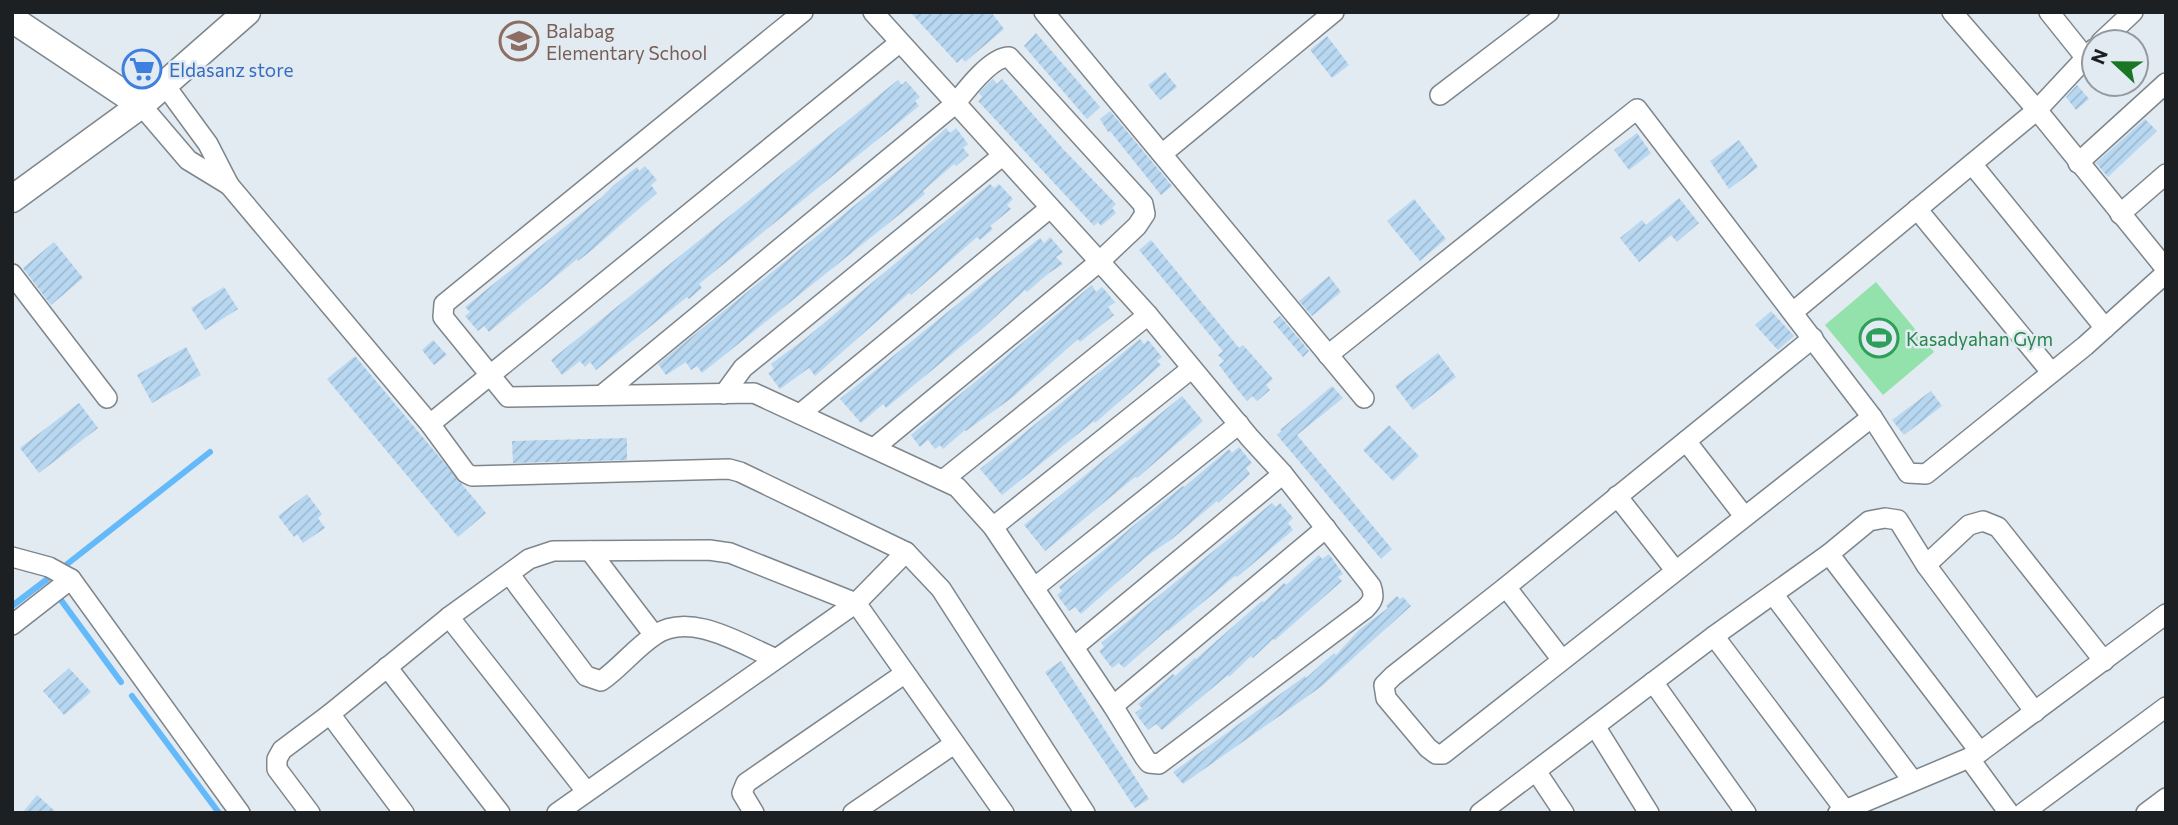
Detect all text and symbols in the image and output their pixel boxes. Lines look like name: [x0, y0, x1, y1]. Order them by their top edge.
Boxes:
place label: Balabag Elementary School: [546, 19, 707, 64]
school or university icon: Balabag Elementary School: [498, 20, 540, 62]
north arrow: [2080, 28, 2150, 98]
text: N: [2085, 46, 2112, 67]
supermarket icon: Eldasanz store: [121, 48, 163, 90]
place label: Eldasanz store: [169, 58, 293, 81]
sports icon: Kasadyahan Gym: [1858, 317, 1900, 359]
place label: Kasadyahan Gym: [1906, 327, 2053, 350]

